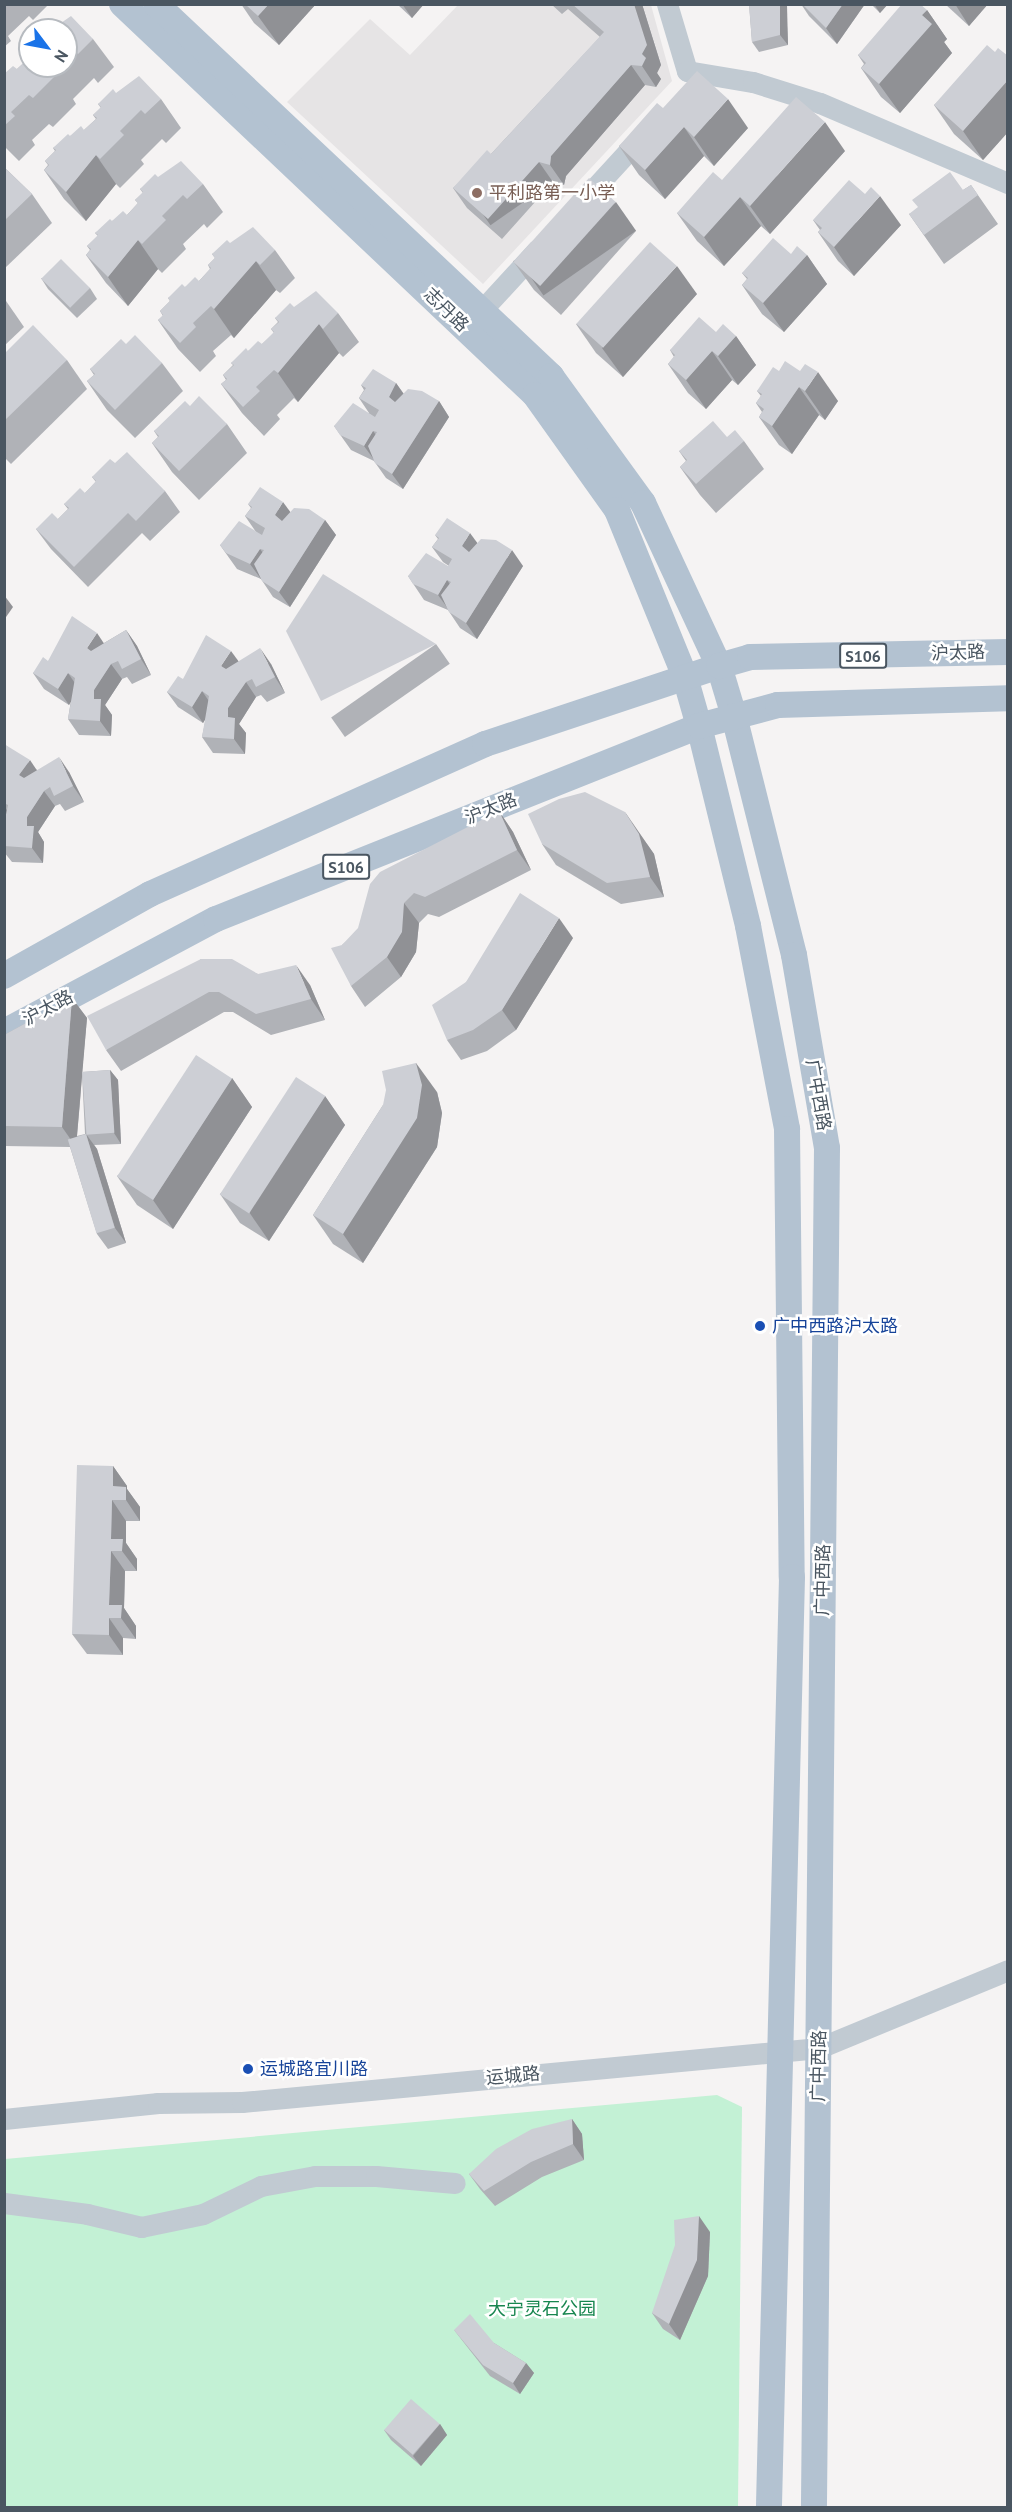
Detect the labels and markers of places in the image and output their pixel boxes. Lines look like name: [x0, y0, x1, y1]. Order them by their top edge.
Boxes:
place label: 平利路第一小学: [489, 182, 615, 204]
marker: 平利路第一小学: [470, 186, 484, 200]
place label: 广中西路沪太路: [772, 1315, 898, 1337]
marker: 广中西路沪太路: [753, 1319, 767, 1333]
place label: 运城路宜川路: [260, 2058, 368, 2080]
marker: 运城路宜川路: [241, 2062, 255, 2076]

